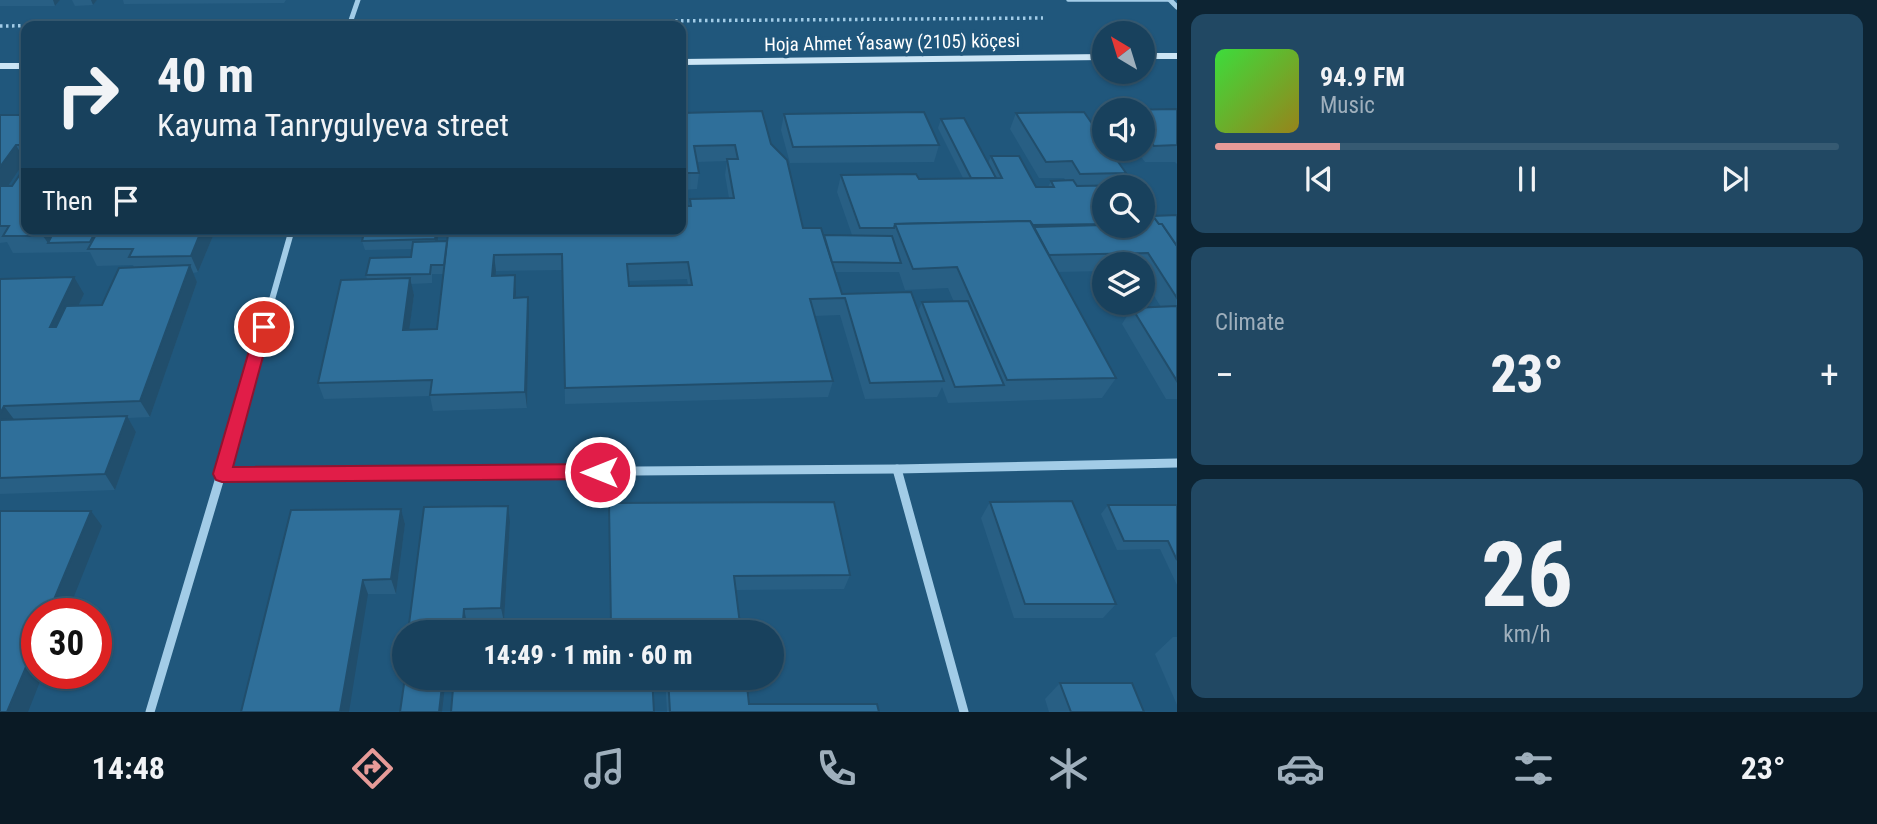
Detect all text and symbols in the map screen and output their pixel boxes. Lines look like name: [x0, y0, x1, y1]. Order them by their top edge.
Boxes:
north arrow: [1092, 21, 1155, 84]
map controls: [1092, 21, 1155, 315]
street label: Hoja Ahmet Ýasawy (2105) köçesi: [764, 29, 1020, 56]
text: 40 m: [157, 47, 254, 104]
icon: right: [42, 49, 133, 140]
text: 94.9 FM: [1320, 62, 1405, 92]
text: Music: [1320, 92, 1375, 119]
button: sound: [1092, 98, 1155, 161]
text: Kayuma Tanrygulyeva street: [157, 106, 509, 144]
icon: previous: [1300, 160, 1338, 198]
icon: pause: [1508, 160, 1546, 198]
icon: next: [1716, 160, 1754, 198]
button: search: [1092, 175, 1155, 238]
icon: arrive: [107, 182, 145, 220]
text: Then: [42, 186, 93, 216]
button: layers: [1092, 252, 1155, 315]
pin: [234, 297, 294, 357]
icon: arrive: [245, 308, 283, 346]
text: Climate: [1215, 309, 1285, 336]
text: 23°: [1490, 344, 1564, 405]
text: −: [1215, 353, 1234, 397]
text: +: [1820, 353, 1839, 397]
position arrow: [563, 435, 637, 509]
text: 26: [1481, 522, 1573, 628]
speed limit sign: 30: [21, 598, 112, 689]
text: km/h: [1503, 621, 1551, 648]
text: 14:49 · 1 min · 60 m: [483, 640, 693, 670]
icon: directions: [348, 744, 397, 793]
icon: music: [580, 744, 629, 793]
icon: phone: [812, 744, 861, 793]
icon: climate: [1044, 744, 1093, 793]
icon: car: [1276, 744, 1325, 793]
icon: filters: [1509, 744, 1558, 793]
text: 14:48: [92, 749, 165, 787]
text: 23°: [1741, 749, 1785, 787]

